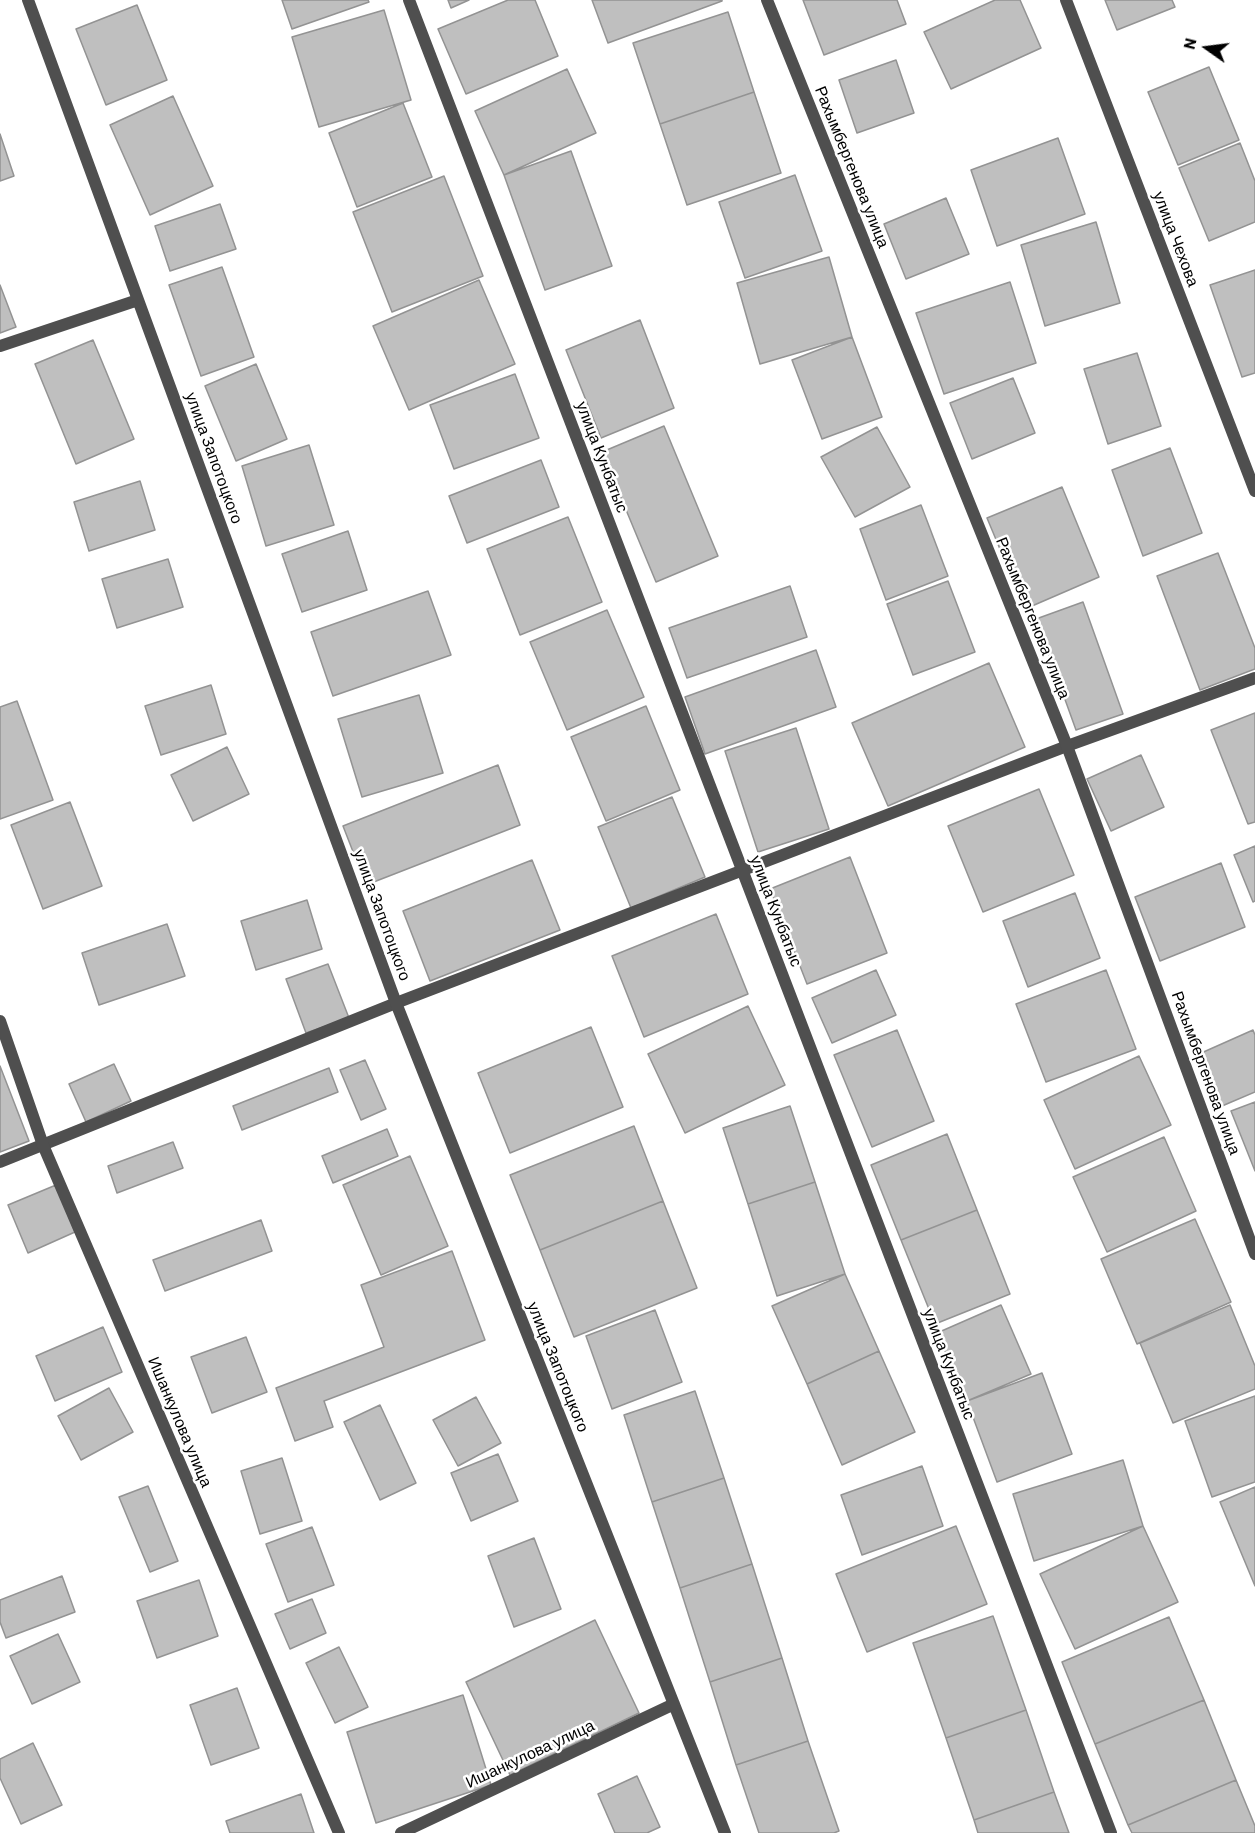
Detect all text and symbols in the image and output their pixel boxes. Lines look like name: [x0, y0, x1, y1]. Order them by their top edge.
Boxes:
north arrow: [1177, 18, 1237, 78]
text: N: [1179, 36, 1200, 51]
street label: Рахымбергенова улица: [811, 83, 893, 251]
street label: улица Чехова: [1149, 189, 1203, 289]
street label: улица Запотоцкого: [181, 390, 247, 526]
street label: улица Кунбатыс: [572, 399, 632, 515]
street label: Рахымбергенова улица: [992, 534, 1074, 702]
street label: улица Запотоцкого: [349, 847, 415, 983]
street label: улица Кунбатыс: [746, 853, 806, 969]
street label: Рахымбергенова улица: [1167, 989, 1245, 1157]
street label: улица Запотоцкого: [523, 1299, 593, 1435]
street label: улица Кунбатыс: [919, 1306, 979, 1422]
street label: Ишанкулова улица: [144, 1354, 216, 1490]
street label: Ишанкулова улица: [463, 1716, 597, 1792]

